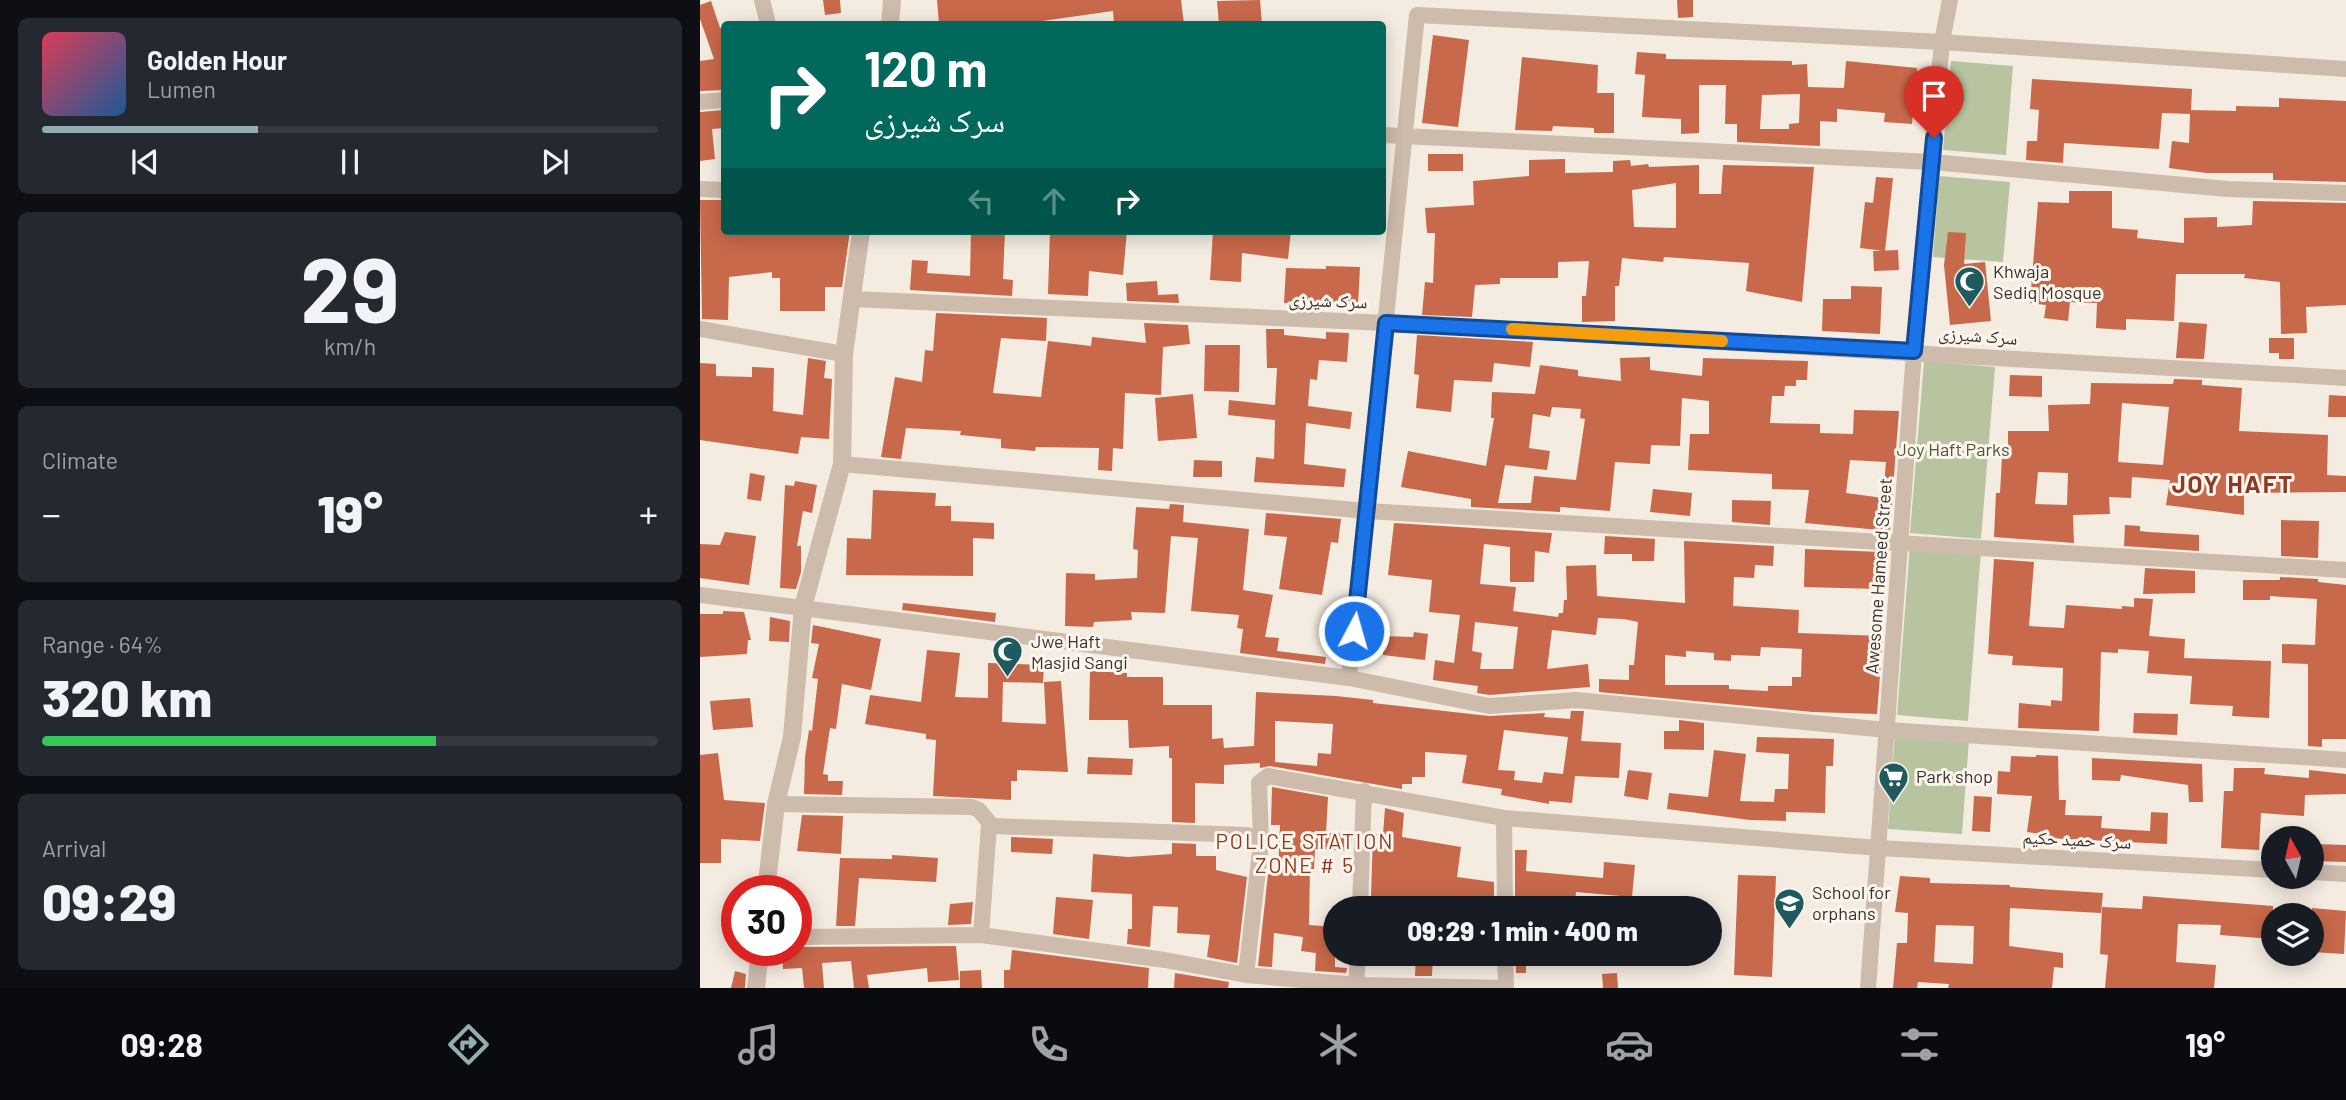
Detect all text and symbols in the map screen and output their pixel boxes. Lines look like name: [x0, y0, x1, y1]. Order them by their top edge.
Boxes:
text: 120 m: [864, 38, 987, 97]
text: Golden Hour: [147, 44, 287, 75]
icon: right: [749, 49, 840, 140]
pin: [1904, 66, 1964, 138]
text: Lumen: [147, 75, 216, 103]
icon: arrive: [1915, 77, 1953, 115]
text: سرک شیرزی: [864, 100, 1005, 138]
icon: previous: [126, 143, 164, 181]
icon: pause: [331, 143, 369, 181]
icon: next: [536, 143, 574, 181]
icon: left: [962, 182, 1000, 220]
icon: ahead: [1035, 182, 1073, 220]
icon: right: [1108, 182, 1146, 220]
text: 29: [300, 232, 400, 341]
place label: Khwaja Sediq Mosque: [1993, 260, 2102, 303]
mosque icon: Khwaja Sediq Mosque: [1953, 265, 1987, 309]
street label: سرک شیرزی: [1288, 288, 1368, 313]
street label: سرک شیرزی: [1938, 321, 2018, 350]
text: km/h: [324, 332, 376, 360]
park label: Joy Haft Parks: [1896, 438, 2010, 460]
text: Climate: [42, 446, 118, 474]
district label: JOY HAFT: [2172, 469, 2294, 498]
street label: Awesome Hameed Street: [1860, 477, 1896, 675]
text: 19°: [317, 481, 383, 543]
text: −: [42, 490, 61, 536]
text: +: [639, 490, 658, 536]
position arrow: [1317, 594, 1391, 668]
text: Range · 64%: [42, 630, 163, 658]
place label: Jwe Haft Masjid Sangi: [1031, 630, 1128, 673]
mosque icon: Jwe Haft Masjid Sangi: [991, 635, 1025, 679]
text: 320 km: [42, 665, 212, 727]
supermarket icon: Park shop: [1876, 760, 1910, 804]
place label: Park shop: [1916, 765, 1993, 787]
street label: سرک حمید حکیم: [2022, 825, 2132, 855]
north arrow: [2261, 826, 2324, 889]
map controls: [2261, 826, 2324, 966]
district label: POLICE STATION ZONE # 5: [1215, 828, 1395, 877]
text: Arrival: [42, 834, 106, 862]
text: 09:29: [42, 869, 176, 931]
speed limit sign: 30: [721, 875, 812, 966]
place label: School for orphans: [1812, 881, 1891, 924]
school or university icon: School for orphans: [1772, 886, 1806, 930]
button: layers: [2261, 903, 2324, 966]
text: 09:29 · 1 min · 400 m: [1407, 915, 1638, 946]
icon: directions: [444, 1020, 493, 1069]
icon: music: [734, 1020, 783, 1069]
icon: phone: [1024, 1020, 1073, 1069]
icon: climate: [1314, 1020, 1363, 1069]
icon: car: [1605, 1020, 1654, 1069]
icon: filters: [1895, 1020, 1944, 1069]
text: 09:28: [121, 1025, 203, 1063]
text: 19°: [2185, 1025, 2225, 1063]

